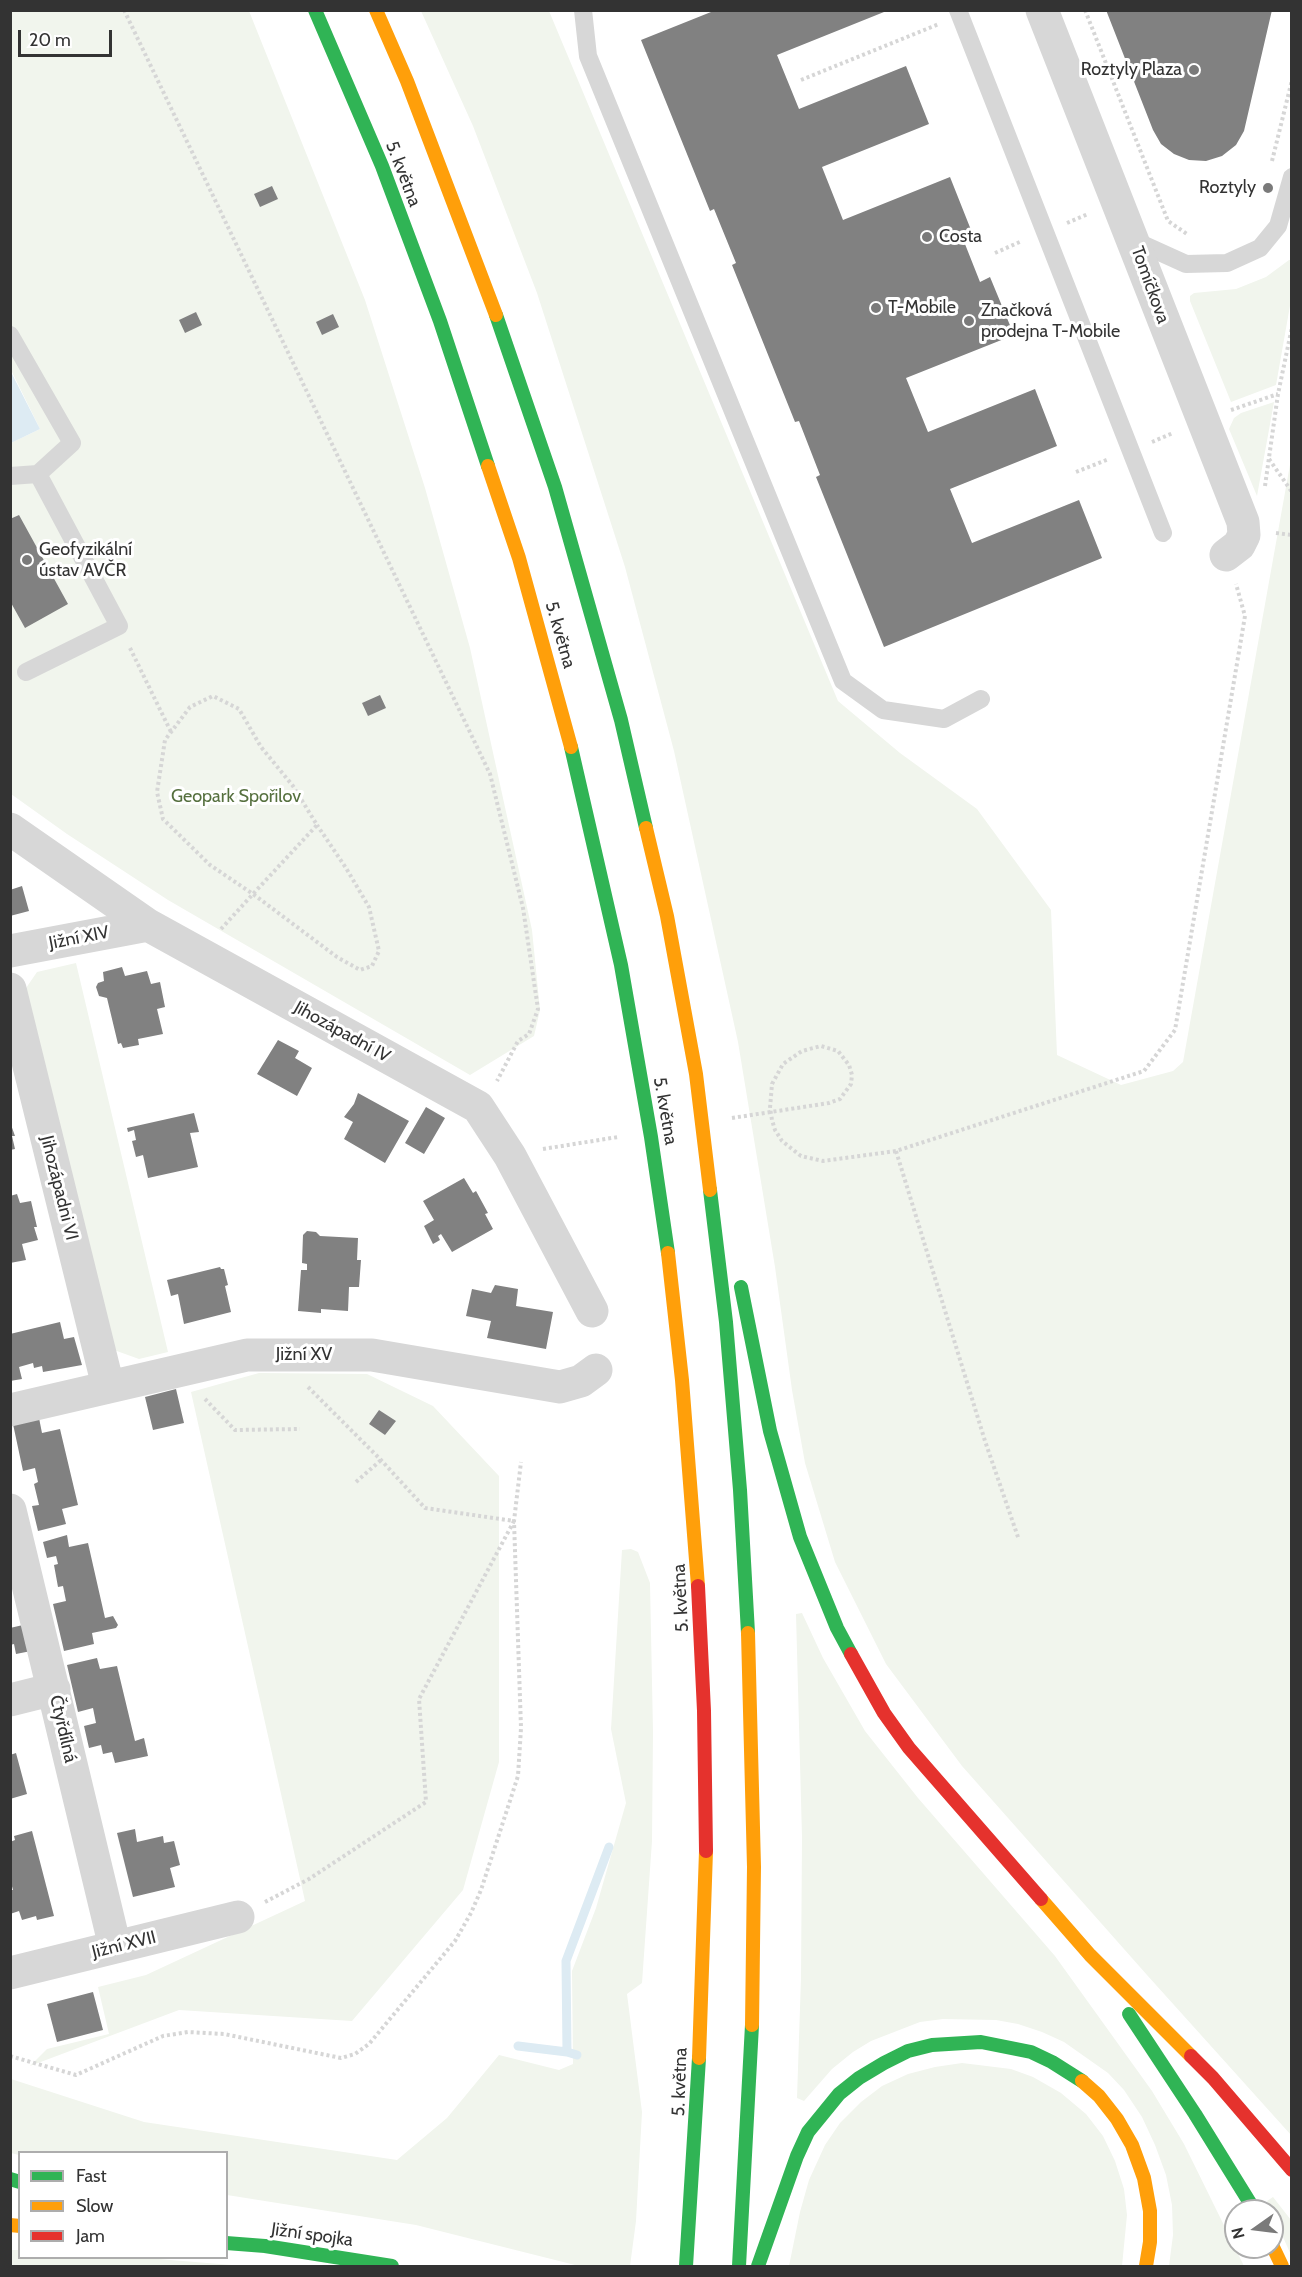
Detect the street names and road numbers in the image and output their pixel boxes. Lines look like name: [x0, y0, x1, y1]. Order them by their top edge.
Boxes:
street label: 5. května: [381, 138, 425, 210]
street label: Tomíčkova: [1126, 243, 1174, 327]
street label: 5. května: [540, 599, 580, 671]
street label: Jižní XIV: [47, 922, 111, 954]
street label: Jihozápadní IV: [290, 997, 394, 1067]
street label: 5. května: [648, 1075, 682, 1147]
street label: Jihozápadni VI: [36, 1133, 82, 1243]
street label: Jižní XV: [276, 1344, 332, 1366]
street label: 5. května: [668, 1563, 694, 1633]
street label: Čtyřdílná: [45, 1693, 81, 1765]
street label: Jižní XVII: [90, 1927, 158, 1963]
street label: 5. května: [668, 2047, 692, 2117]
street label: Jižní spojka: [270, 2219, 354, 2251]

